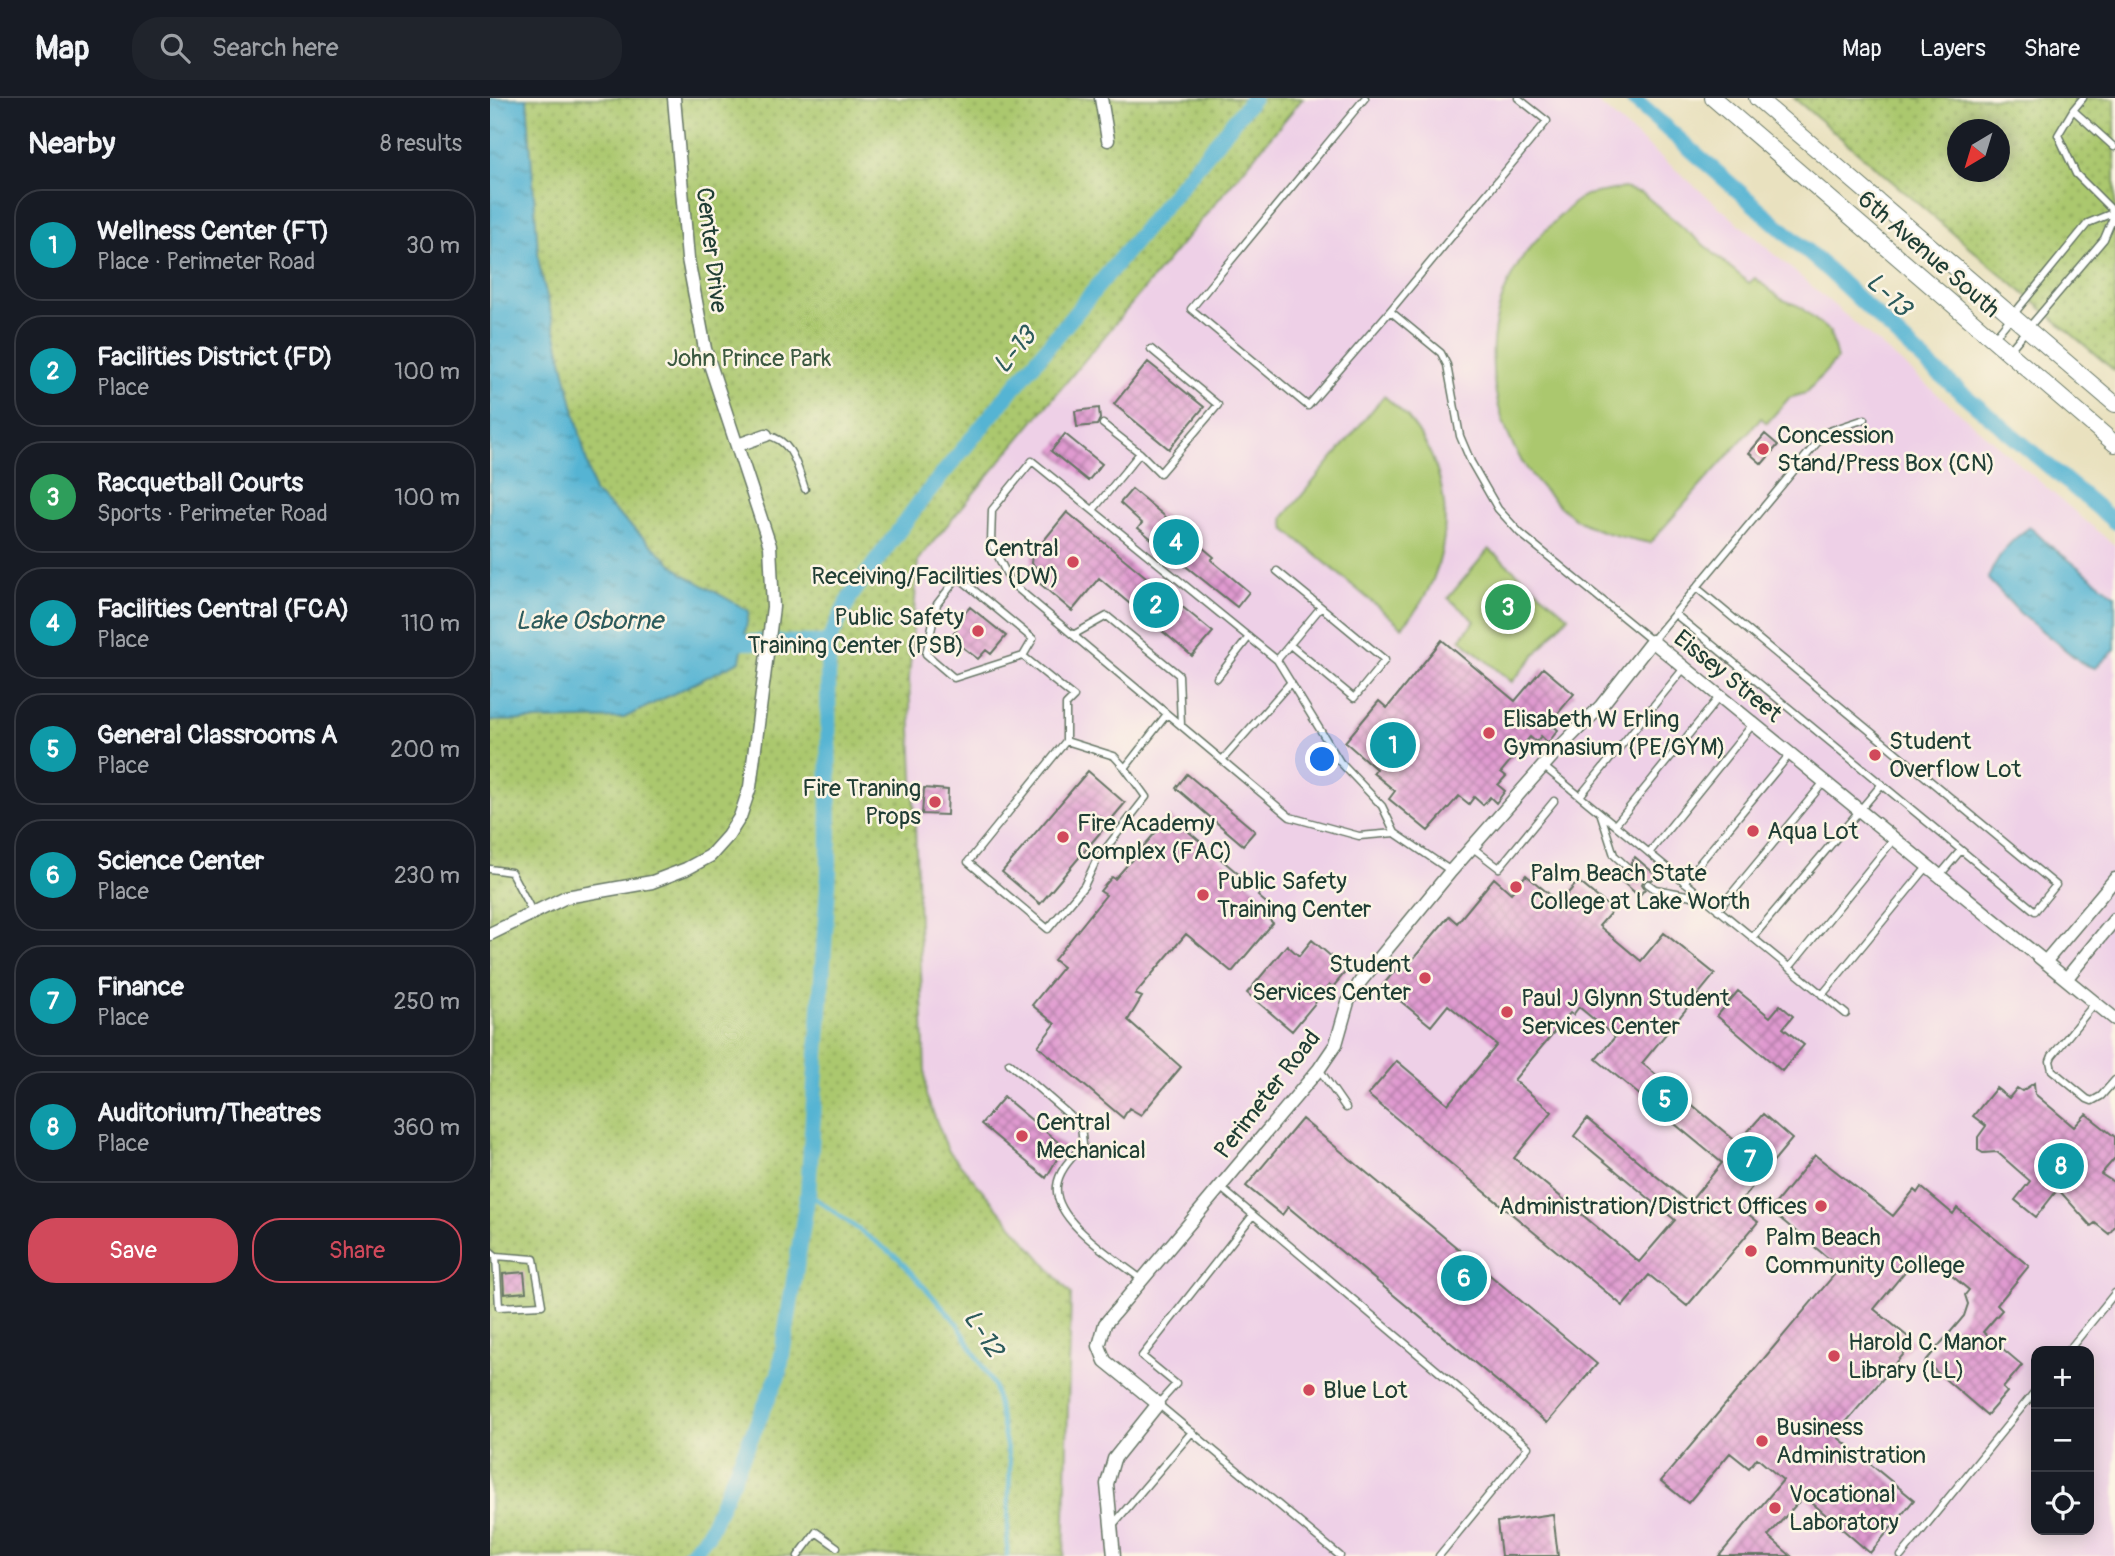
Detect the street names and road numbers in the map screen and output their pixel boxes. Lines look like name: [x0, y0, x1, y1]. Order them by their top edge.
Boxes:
street label: 6th Avenue South: [1852, 185, 2006, 324]
street label: Center Drive: [689, 186, 734, 315]
street label: Eissey Street: [1668, 624, 1788, 729]
street label: Perimeter Road: [1208, 1024, 1327, 1164]

